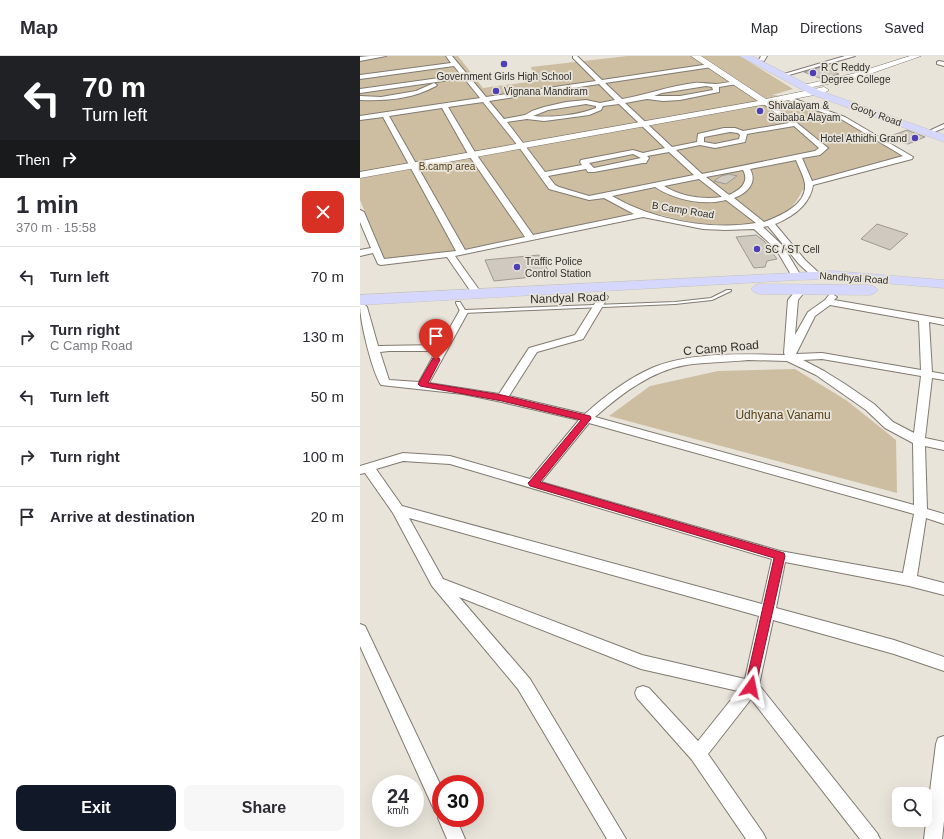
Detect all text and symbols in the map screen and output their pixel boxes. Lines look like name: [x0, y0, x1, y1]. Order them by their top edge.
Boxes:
text: Map: [20, 17, 58, 38]
text: Map: [751, 20, 778, 36]
text: Directions: [800, 20, 862, 36]
text: Saved: [884, 20, 924, 36]
marker: Government Girls High School: [499, 59, 509, 69]
place label: R C Reddy Degree College: [821, 62, 891, 85]
marker: R C Reddy Degree College: [808, 68, 818, 78]
place label: Government Girls High School: [436, 71, 572, 82]
icon: left: [16, 72, 68, 124]
text: 70 m: [82, 72, 146, 103]
marker: Vignana Mandiram: [491, 86, 501, 96]
place label: Vignana Mandiram: [504, 86, 588, 97]
place label: Shivalayam & Saibaba Alayam: [768, 100, 840, 123]
street label: Gooty Road: [849, 100, 903, 128]
text: Turn left: [82, 105, 147, 125]
marker: Shivalayam & Saibaba Alayam: [755, 106, 765, 116]
place label: Hotel Athidhi Grand: [820, 133, 907, 144]
marker: Hotel Athidhi Grand: [910, 133, 920, 143]
icon: right: [58, 148, 80, 170]
text: Then: [16, 151, 50, 168]
park label: B.camp area: [419, 161, 476, 172]
text: 1 min: [16, 191, 79, 218]
button: close: [302, 191, 344, 233]
street label: B Camp Road: [651, 200, 715, 220]
text: 370 m · 15:58: [16, 220, 96, 235]
marker: SC / ST Cell: [752, 244, 762, 254]
place label: SC / ST Cell: [765, 244, 820, 255]
place label: Traffic Police Control Station: [525, 256, 591, 279]
marker: Traffic Police Control Station: [512, 262, 522, 272]
icon: left: [16, 266, 38, 288]
text: Turn left: [50, 268, 109, 285]
text: 70 m: [311, 268, 344, 285]
street label: Nandhyal Road: [819, 270, 889, 286]
street label: Nandyal Road: [530, 290, 606, 306]
pin: [419, 319, 453, 360]
text: Turn right: [50, 321, 120, 338]
icon: arrive: [425, 325, 447, 347]
icon: right: [16, 326, 38, 348]
text: 130 m: [302, 328, 344, 345]
text: C Camp Road: [50, 338, 132, 353]
street label: C Camp Road: [683, 338, 759, 358]
icon: left: [16, 386, 38, 408]
text: Turn left: [50, 388, 109, 405]
text: 50 m: [311, 388, 344, 405]
park label: Udhyana Vanamu: [735, 408, 831, 422]
icon: right: [16, 446, 38, 468]
text: Turn right: [50, 448, 120, 465]
text: 100 m: [302, 448, 344, 465]
icon: arrive: [16, 506, 38, 528]
text: Arrive at destination: [50, 508, 195, 525]
text: 20 m: [311, 508, 344, 525]
position arrow: [730, 666, 772, 708]
speed limit sign: 30: [432, 775, 484, 827]
button: Exit: [16, 785, 176, 831]
button: Share: [184, 785, 344, 831]
text: 24: [387, 785, 409, 807]
map controls: [892, 787, 932, 827]
button: search: [892, 787, 932, 827]
text: km/h: [387, 805, 409, 816]

